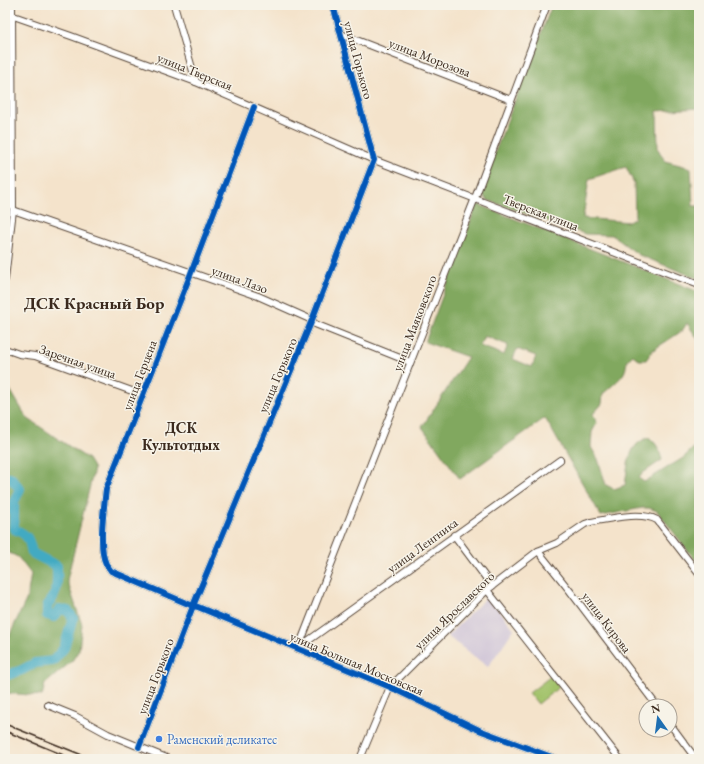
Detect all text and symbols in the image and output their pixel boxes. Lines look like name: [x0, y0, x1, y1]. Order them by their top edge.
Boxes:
street label: улица Горького: [340, 19, 377, 101]
street label: улица Морозова: [387, 34, 474, 81]
street label: улица Тверская: [155, 49, 235, 94]
street label: Тверская улица: [501, 190, 582, 235]
street label: улица Лазо: [209, 261, 270, 297]
street label: улица Маяковского: [388, 273, 441, 374]
district label: ДСК Красный Бор: [24, 292, 164, 314]
street label: улица Горького: [254, 335, 301, 415]
street label: улица Герцена: [118, 337, 161, 413]
street label: Заречная улица: [37, 340, 119, 383]
district label: ДСК Культотдых: [142, 418, 220, 454]
street label: улица Ленгника: [384, 514, 462, 577]
street label: улица Ярославского: [411, 568, 498, 653]
street label: улица Кирова: [578, 588, 636, 657]
street label: улица Большая Московская: [287, 628, 426, 699]
street label: улица Горького: [133, 636, 178, 717]
north arrow: [638, 698, 678, 738]
text: N: [650, 700, 662, 716]
place label: Раменский деликатес: [167, 731, 277, 748]
marker: Раменский деликатес: [154, 734, 164, 744]

